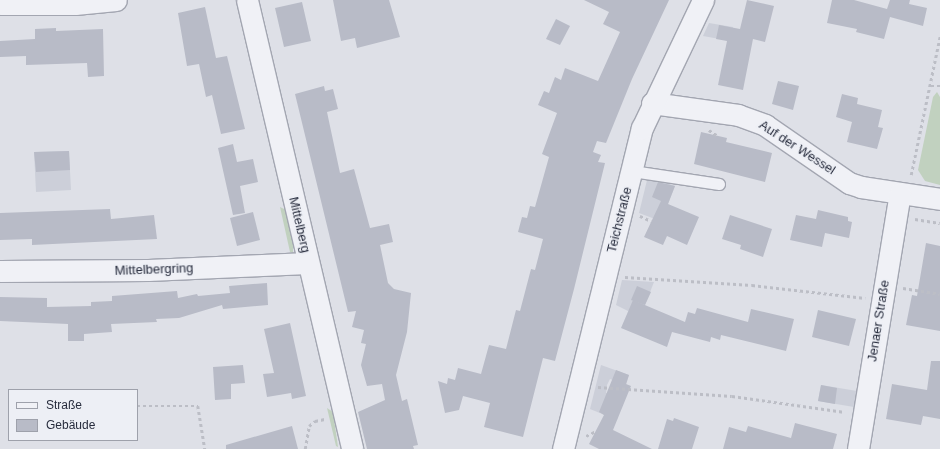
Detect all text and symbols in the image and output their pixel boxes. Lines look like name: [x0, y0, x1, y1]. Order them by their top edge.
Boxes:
street label: Auf der Wessel: [756, 118, 838, 178]
street label: Teichstraße: [604, 186, 636, 254]
street label: Mittelberg: [285, 195, 313, 255]
street label: Mittelbergring: [114, 261, 194, 279]
street label: Jenaer Straße: [865, 279, 893, 363]
legend: [8, 389, 138, 441]
text: Straße: [46, 398, 82, 412]
text: Gebäude: [46, 418, 95, 432]

